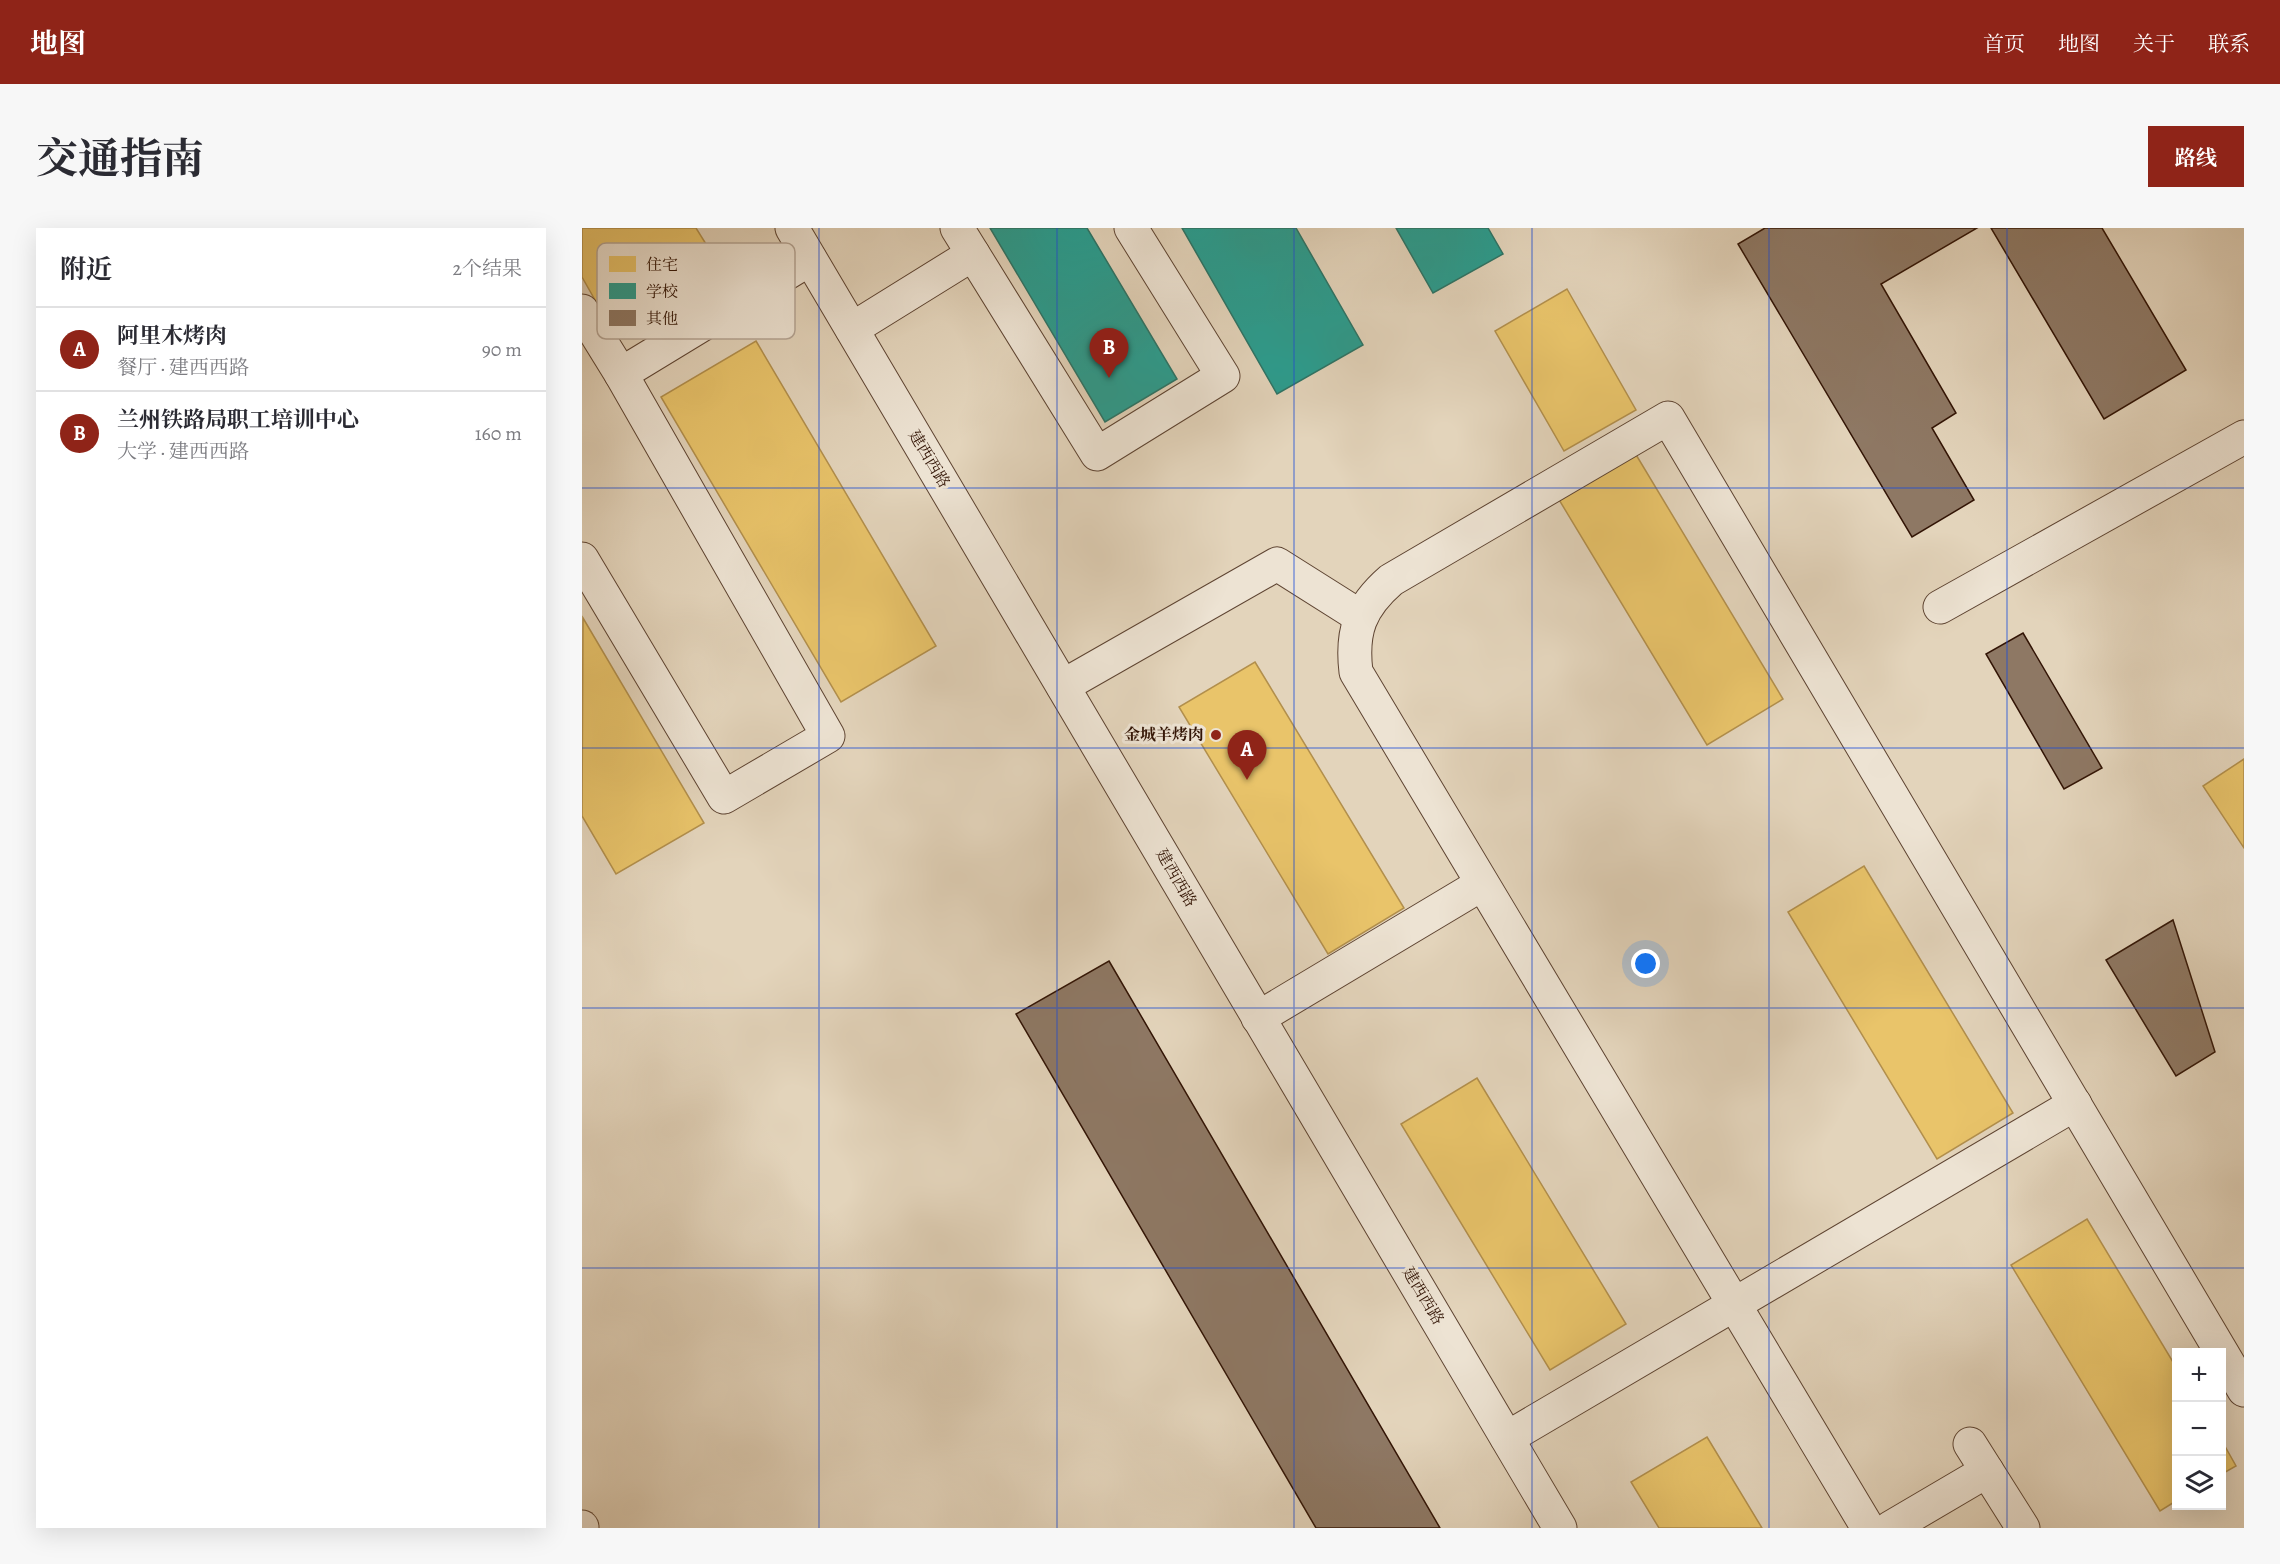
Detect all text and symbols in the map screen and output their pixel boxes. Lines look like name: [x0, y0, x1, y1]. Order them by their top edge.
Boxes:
text: 地图: [30, 25, 86, 63]
text: 首页: [1983, 30, 2025, 58]
text: 地图: [2058, 30, 2100, 58]
text: 关于: [2133, 30, 2175, 58]
text: 联系: [2208, 30, 2250, 58]
button: 路线: [2148, 126, 2244, 187]
text: 交通指南: [36, 130, 204, 187]
legend: [597, 243, 795, 339]
text: 附近: [60, 252, 112, 287]
text: 住宅: [646, 254, 678, 276]
text: 2个结果: [453, 255, 522, 282]
text: 学校: [646, 281, 678, 303]
text: 其他: [646, 308, 678, 330]
text: 阿里木烤肉: [117, 321, 227, 351]
pin: B: [1090, 328, 1128, 378]
text: A: [73, 336, 86, 363]
text: 90 m: [482, 336, 522, 363]
text: 餐厅 · 建西西路: [117, 354, 249, 381]
text: 兰州铁路局职工培训中心: [117, 405, 359, 435]
text: B: [73, 420, 86, 447]
text: 160 m: [475, 420, 522, 447]
street label: 建西西路: [903, 426, 955, 492]
text: 大学 · 建西西路: [117, 438, 249, 465]
place label: 金城羊烤肉: [1124, 724, 1204, 746]
marker: 金城羊烤肉: [1209, 728, 1223, 742]
pin: A: [1228, 730, 1266, 780]
street label: 建西西路: [1150, 845, 1202, 911]
your location: [1631, 949, 1660, 978]
street label: 建西西路: [1397, 1263, 1449, 1329]
map controls: [2172, 1348, 2226, 1510]
button: +: [2172, 1348, 2226, 1402]
button: −: [2172, 1402, 2226, 1456]
button: layers: [2172, 1456, 2226, 1510]

